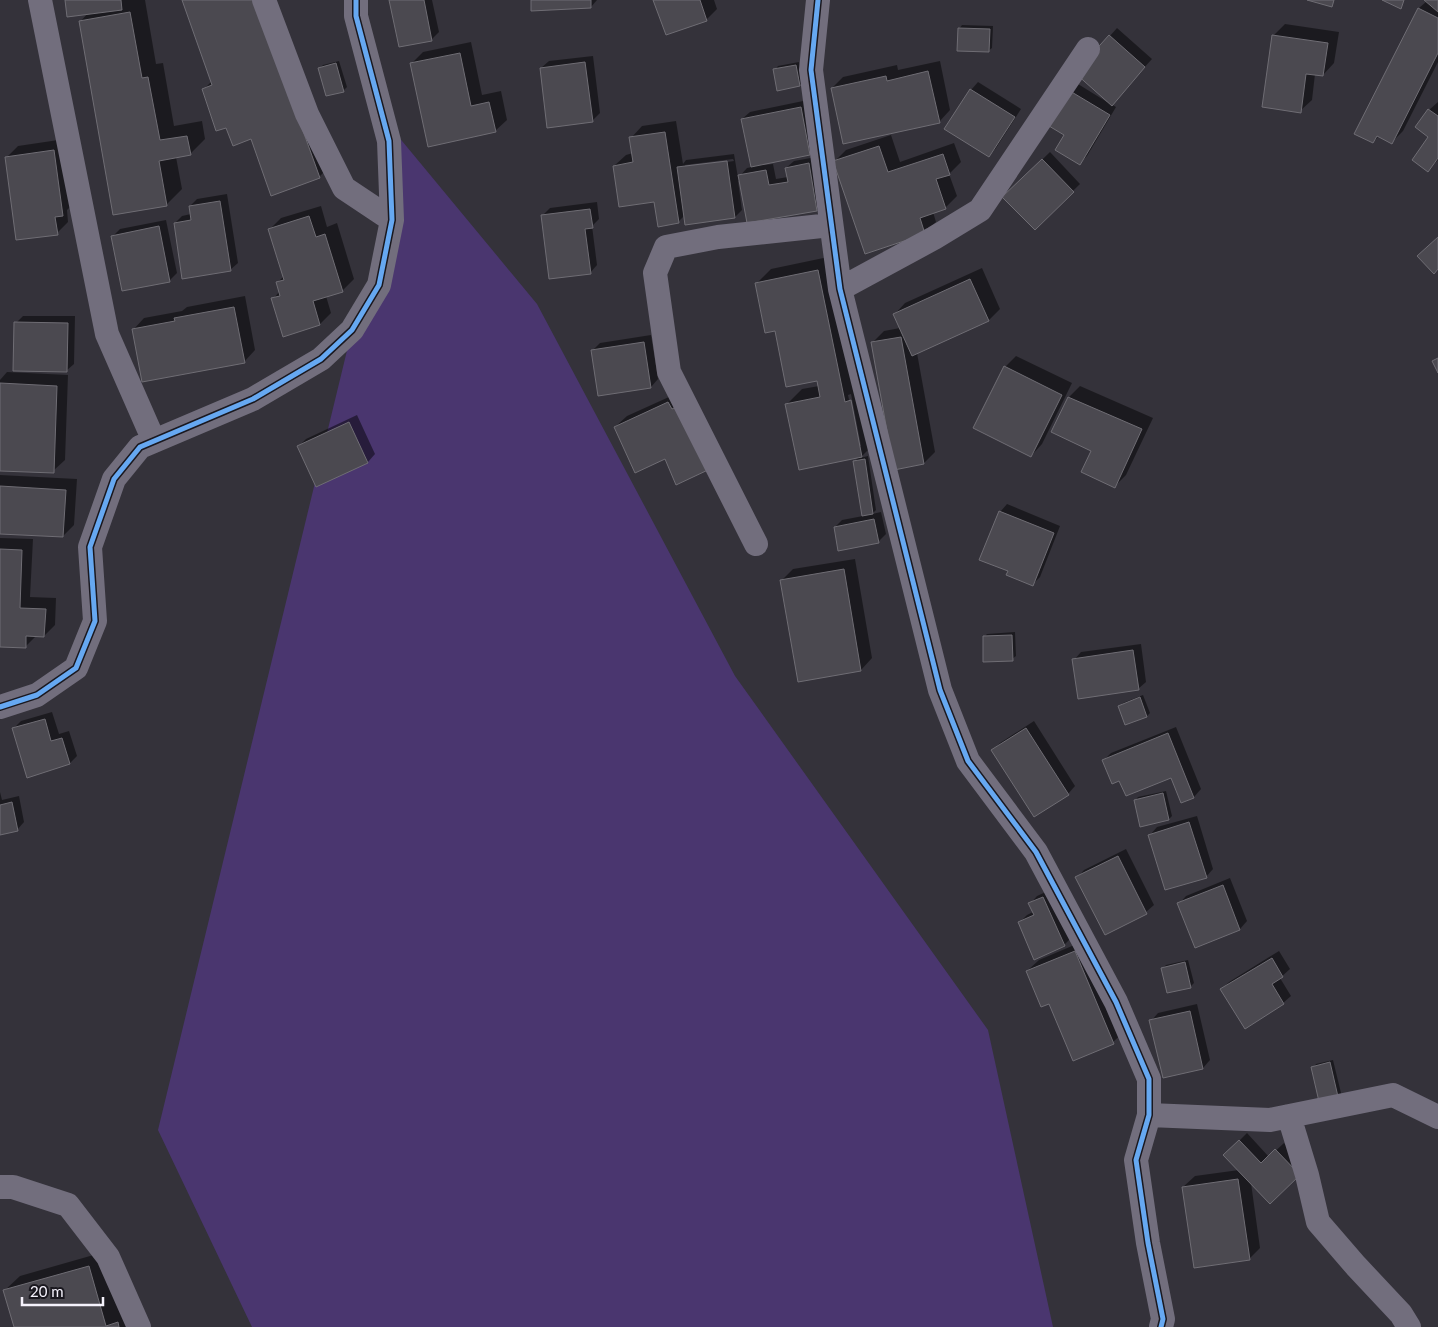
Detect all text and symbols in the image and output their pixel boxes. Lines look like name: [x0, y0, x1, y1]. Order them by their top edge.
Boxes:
scale bar: [22, 1274, 104, 1306]
text: 20 m: [30, 1282, 64, 1300]

